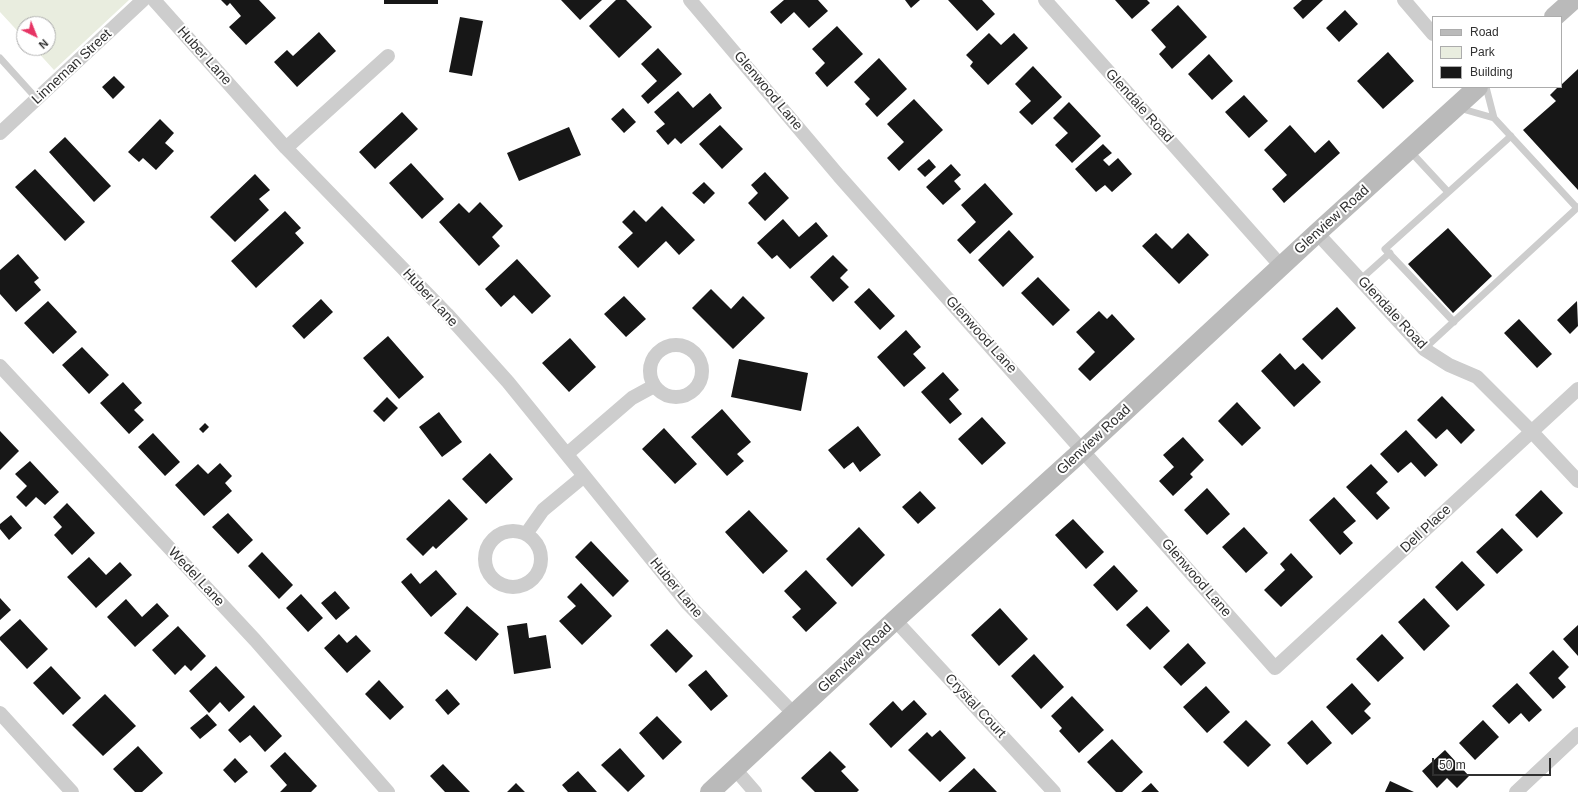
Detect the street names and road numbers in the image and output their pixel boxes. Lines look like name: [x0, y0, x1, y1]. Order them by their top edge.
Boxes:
street label: Huber Lane: [173, 23, 235, 89]
street label: Linneman Street: [29, 26, 115, 108]
street label: Glenwood Lane: [730, 48, 806, 134]
street label: Glendale Road: [1102, 66, 1176, 146]
street label: Glenview Road: [1291, 182, 1373, 258]
street label: Huber Lane: [399, 266, 461, 330]
street label: Glendale Road: [1354, 273, 1430, 353]
street label: Glenwood Lane: [942, 293, 1020, 377]
street label: Glenview Road: [1054, 401, 1134, 479]
street label: Dell Place: [1397, 501, 1455, 557]
street label: Glenwood Lane: [1157, 535, 1235, 621]
street label: Wedel Lane: [164, 544, 228, 610]
street label: Huber Lane: [646, 555, 706, 621]
street label: Glenview Road: [815, 619, 895, 697]
street label: Crystal Court: [941, 670, 1009, 742]

